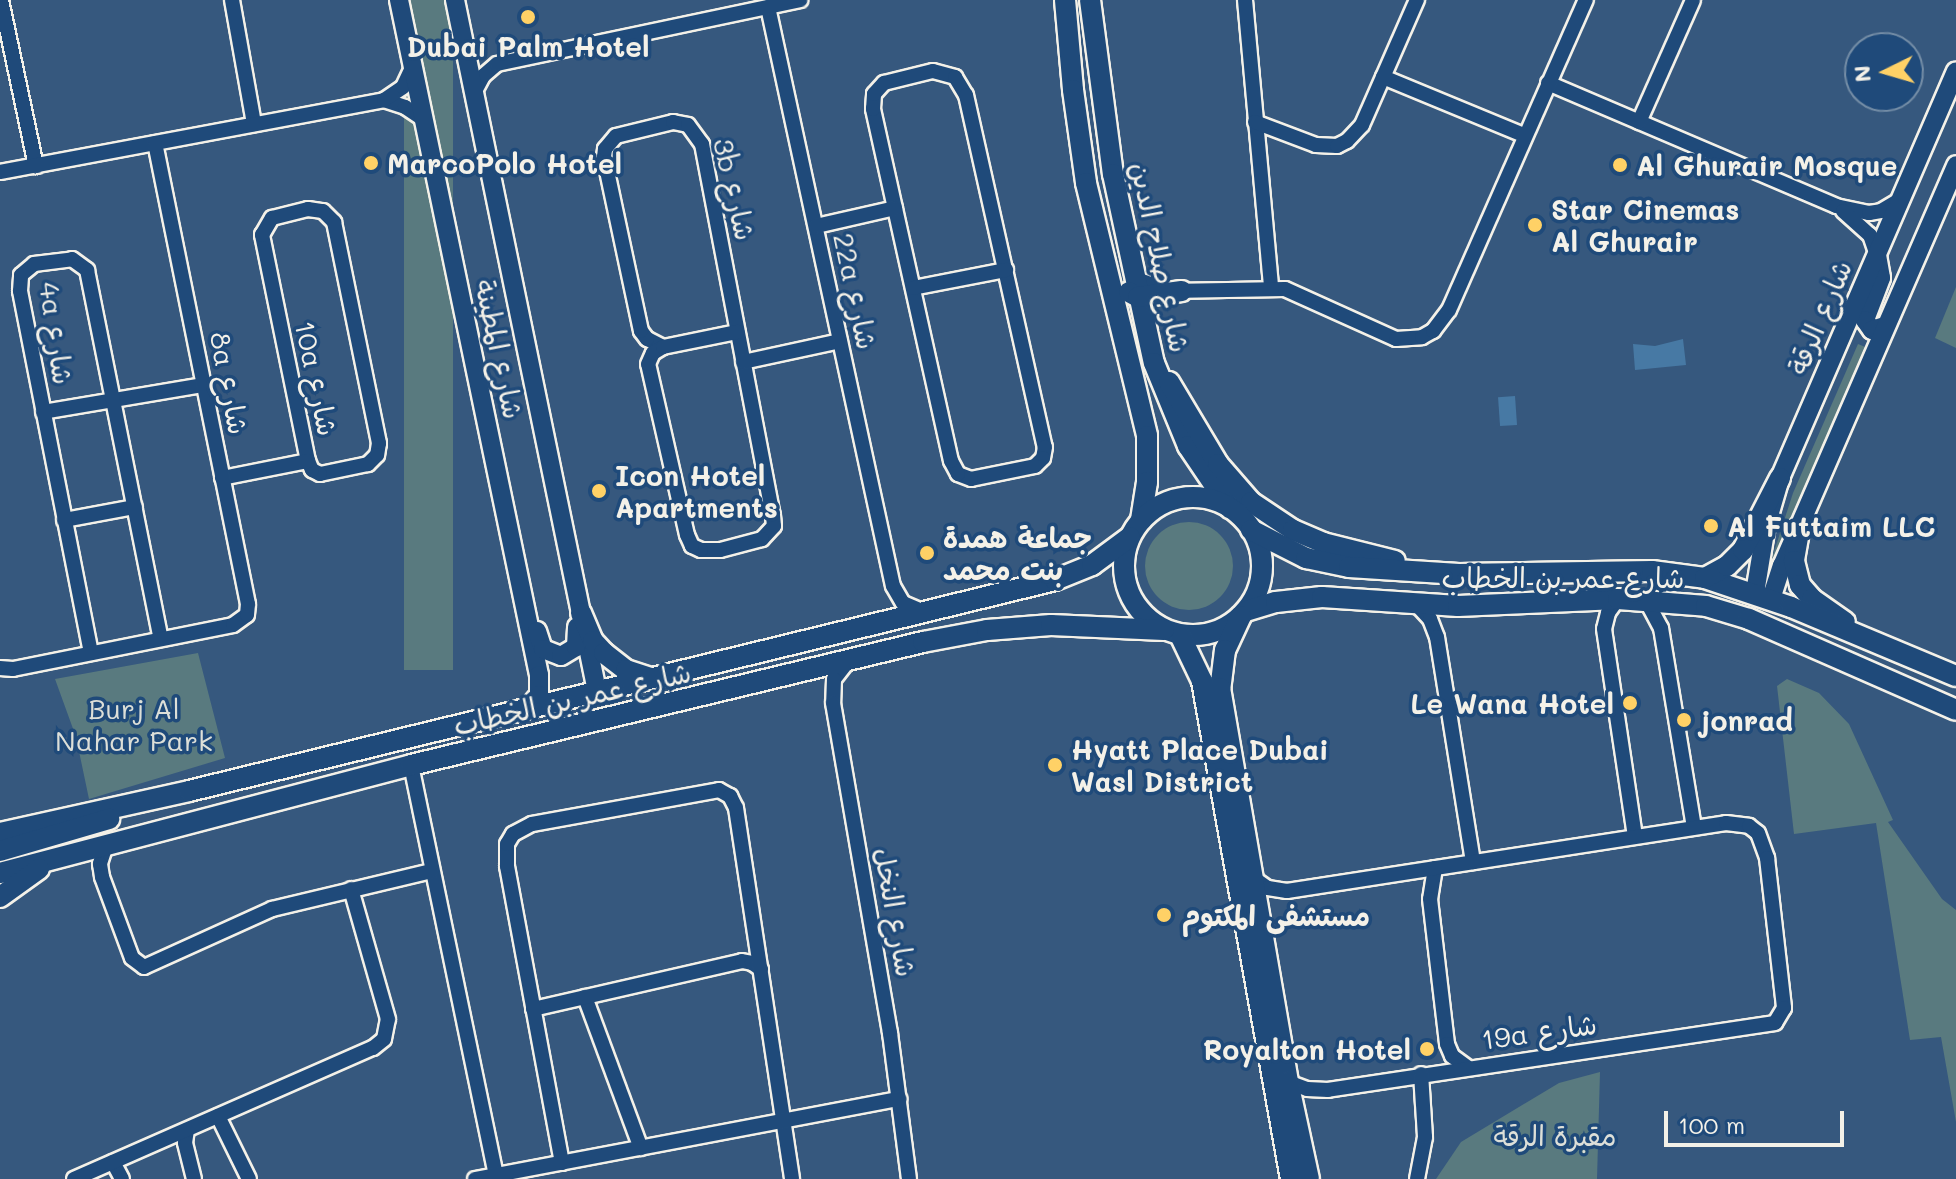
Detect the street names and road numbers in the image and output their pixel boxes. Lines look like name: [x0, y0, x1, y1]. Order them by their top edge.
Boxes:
street label: 3b شارع: [707, 135, 763, 243]
street label: شارع صلاح الدين: [1124, 159, 1198, 355]
street label: 22a شارع: [827, 230, 885, 352]
street label: شارع الرقة: [1780, 255, 1858, 379]
street label: شارع المطينة: [469, 276, 531, 422]
street label: 4a شارع: [33, 279, 81, 387]
street label: 10a شارع: [288, 317, 346, 439]
street label: 8a شارع: [204, 329, 256, 437]
street label: شارع عمر بن الخطاب: [1442, 560, 1684, 594]
street label: شارع عمر بن الخطاب: [450, 654, 694, 742]
street label: شارع النخل: [868, 845, 924, 979]
street label: 19a شارع: [1479, 1006, 1599, 1056]

